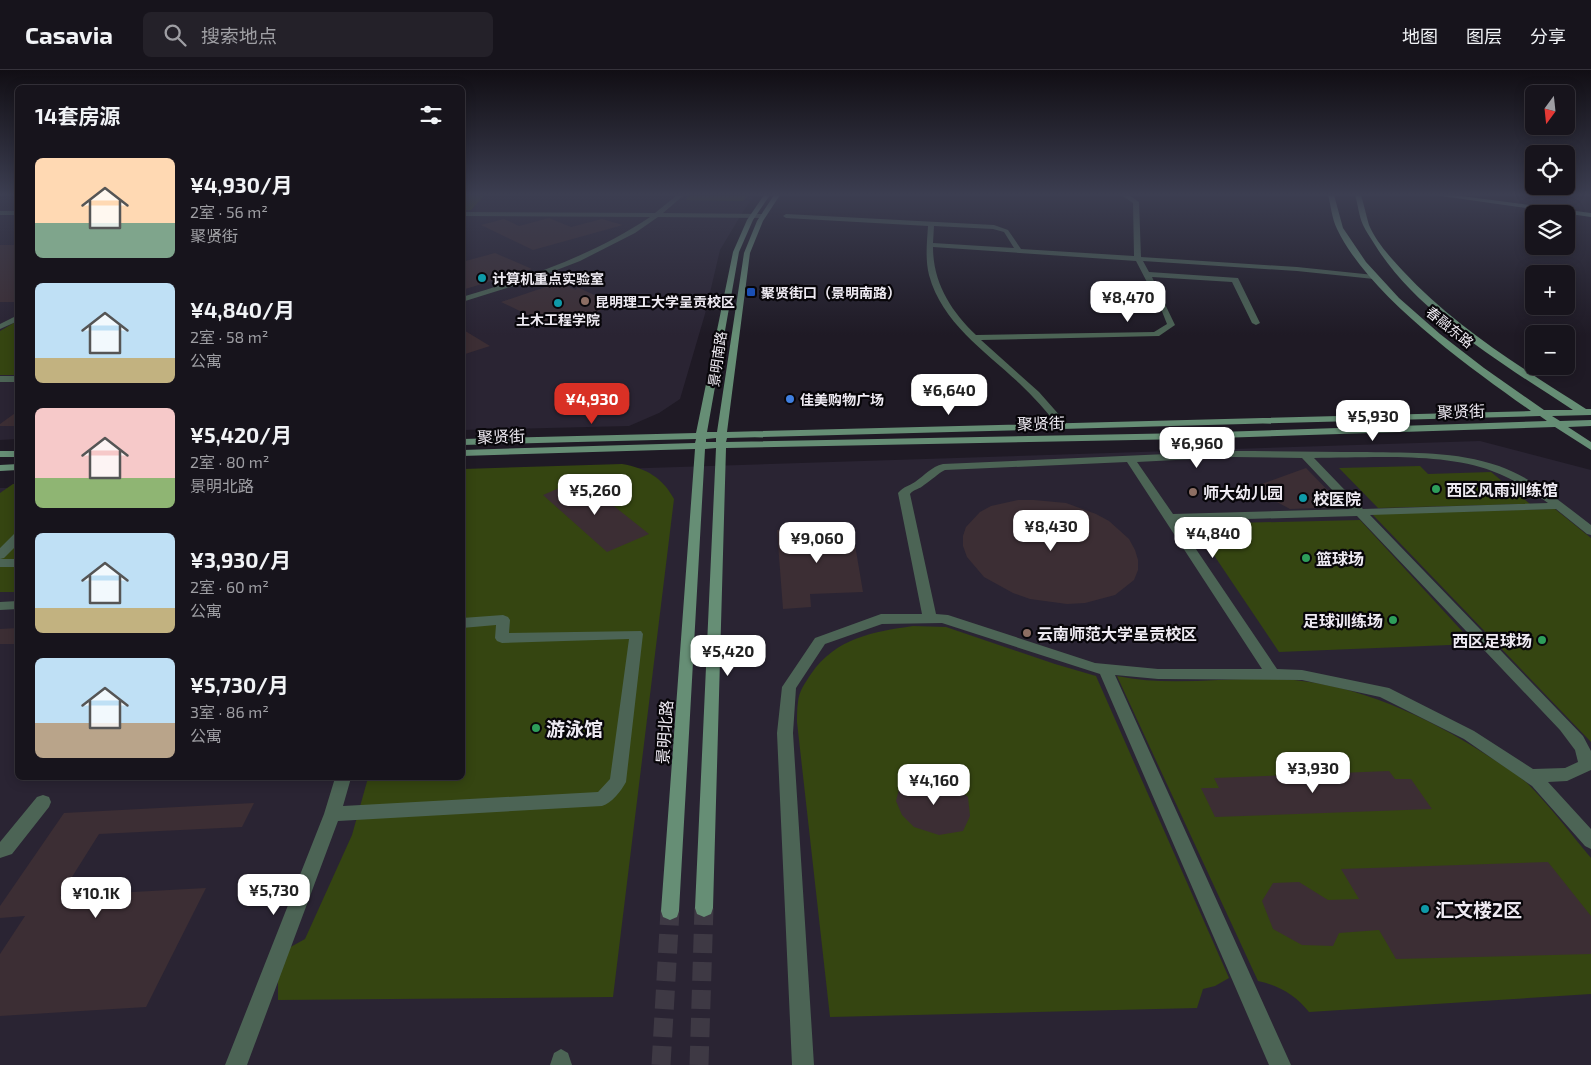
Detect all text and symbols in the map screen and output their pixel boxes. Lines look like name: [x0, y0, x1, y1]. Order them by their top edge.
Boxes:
search box: [143, 12, 493, 57]
text: Casavia: [25, 20, 113, 49]
icon: search: [161, 21, 189, 49]
text: 搜索地点: [201, 24, 277, 47]
text: 地图: [1402, 25, 1438, 47]
text: 图层: [1466, 25, 1502, 47]
text: 分享: [1530, 25, 1566, 47]
north arrow: [1525, 85, 1575, 135]
map controls: [1525, 85, 1575, 375]
icon: filters: [417, 101, 445, 129]
text: 14套房源: [35, 103, 120, 128]
button: locate: [1525, 145, 1575, 195]
text: ¥4,930/月: [190, 172, 293, 197]
icon: home: [75, 178, 135, 238]
text: 2室 · 56 m²: [190, 202, 268, 221]
button: layers: [1525, 205, 1575, 255]
text: 聚贤街: [190, 226, 238, 245]
button: +: [1525, 265, 1575, 315]
place label: 计算机重点实验室: [492, 270, 604, 287]
marker: 计算机重点实验室: [476, 272, 488, 284]
pin: ¥8,470: [1087, 280, 1169, 323]
place label: 聚贤街口（景明南路）: [761, 284, 901, 301]
marker: 聚贤街口（景明南路）: [745, 286, 757, 298]
text: ¥8,470: [1101, 287, 1155, 306]
place label: 昆明理工大学呈贡校区: [595, 293, 735, 310]
marker: 昆明理工大学呈贡校区: [579, 295, 591, 307]
text: ¥4,840/月: [190, 297, 295, 322]
marker: 土木工程学院: [552, 297, 564, 309]
icon: home: [75, 303, 135, 363]
street label: 春融东路: [1423, 303, 1477, 351]
place label: 土木工程学院: [516, 311, 600, 328]
button: −: [1525, 325, 1575, 375]
text: 2室 · 58 m²: [190, 327, 268, 346]
street label: 景明南路: [705, 330, 729, 388]
text: 公寓: [190, 351, 222, 370]
pin: ¥6,640: [908, 374, 990, 416]
text: ¥6,640: [922, 380, 976, 399]
pin: ¥4,930: [551, 382, 633, 425]
text: ¥4,930: [565, 389, 619, 408]
place label: 佳美购物广场: [800, 391, 884, 408]
marker: 佳美购物广场: [784, 393, 796, 405]
pin: ¥5,930: [1332, 400, 1414, 442]
street label: 聚贤街: [1437, 401, 1485, 421]
text: ¥5,930: [1347, 406, 1399, 425]
street label: 聚贤街: [1017, 413, 1065, 433]
text: ¥5,420/月: [190, 422, 292, 447]
street label: 聚贤街: [477, 426, 525, 446]
pin: ¥6,960: [1156, 426, 1238, 469]
icon: home: [75, 428, 135, 488]
text: ¥6,960: [1171, 433, 1223, 452]
text: 2室 · 80 m²: [190, 452, 269, 471]
pin: ¥5,260: [554, 474, 636, 516]
text: 景明北路: [190, 476, 254, 495]
text: ¥5,260: [569, 480, 621, 499]
place label: 西区风雨训练馆: [1446, 480, 1558, 499]
place label: 师大幼儿园: [1203, 483, 1283, 502]
marker: 西区风雨训练馆: [1430, 483, 1442, 495]
marker: 师大幼儿园: [1187, 486, 1199, 498]
place label: 校医院: [1313, 489, 1361, 508]
marker: 校医院: [1297, 492, 1309, 504]
pin: ¥8,430: [1010, 510, 1092, 552]
text: ¥8,430: [1024, 516, 1078, 535]
pin: ¥4,840: [1172, 516, 1254, 559]
pin: ¥9,060: [776, 522, 858, 564]
text: ¥4,840: [1186, 523, 1240, 542]
text: ¥9,060: [790, 528, 844, 547]
text: ¥3,930/月: [190, 547, 291, 572]
place label: 篮球场: [1316, 549, 1364, 568]
marker: 篮球场: [1300, 552, 1312, 564]
icon: home: [75, 553, 135, 613]
text: 2室 · 60 m²: [190, 577, 269, 596]
text: 公寓: [190, 601, 222, 620]
place label: 足球训练场: [1303, 611, 1383, 630]
marker: 足球训练场: [1387, 614, 1399, 626]
place label: 云南师范大学呈贡校区: [1037, 624, 1197, 643]
marker: 云南师范大学呈贡校区: [1021, 627, 1033, 639]
place label: 西区足球场: [1452, 631, 1532, 650]
pin: ¥5,420: [687, 634, 769, 677]
marker: 西区足球场: [1536, 634, 1548, 646]
text: ¥5,420: [702, 641, 754, 660]
text: ¥5,730/月: [190, 672, 289, 697]
icon: home: [75, 678, 135, 738]
street label: 景明北路: [652, 699, 676, 765]
text: 3室 · 86 m²: [190, 702, 269, 721]
place label: 游泳馆: [546, 717, 603, 740]
marker: 游泳馆: [530, 722, 542, 734]
text: 公寓: [190, 726, 222, 745]
pin: ¥3,930: [1272, 752, 1354, 794]
text: ¥3,930: [1287, 758, 1339, 777]
pin: ¥4,160: [893, 764, 975, 806]
text: ¥4,160: [909, 770, 959, 789]
pin: ¥5,730: [233, 874, 315, 916]
pin: ¥10.1K: [55, 876, 137, 919]
text: ¥5,730: [249, 880, 299, 899]
text: ¥10.1K: [72, 883, 120, 902]
place label: 汇文楼2区: [1435, 898, 1522, 921]
marker: 汇文楼2区: [1419, 903, 1431, 915]

